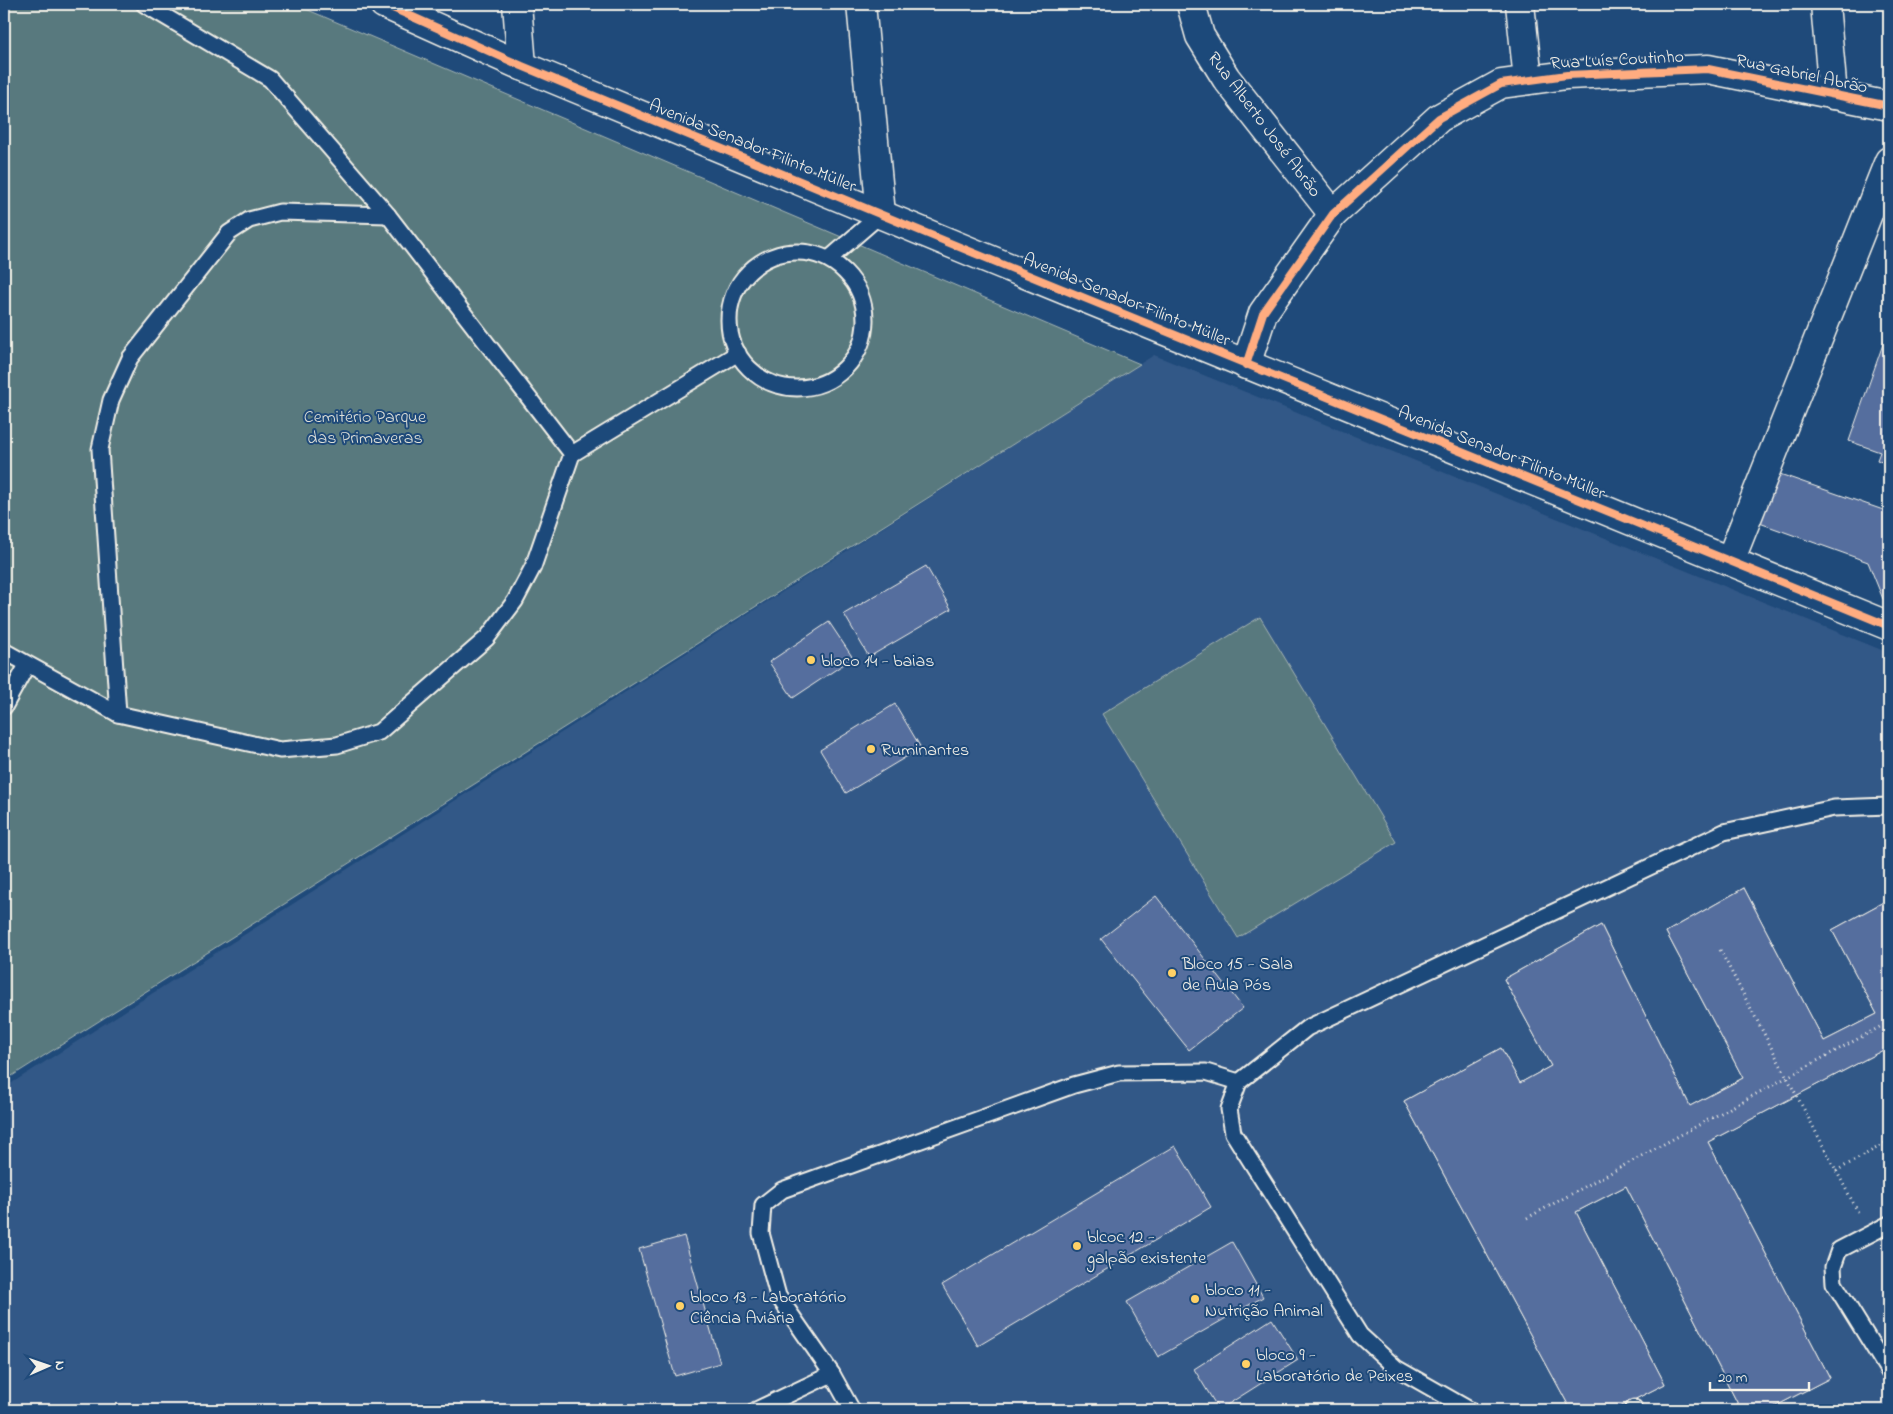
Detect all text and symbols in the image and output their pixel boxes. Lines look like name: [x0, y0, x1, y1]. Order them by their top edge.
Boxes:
street label: Rua Luís Coutinho: [1550, 45, 1685, 77]
street label: Rua Alberto José Abrão: [1200, 47, 1327, 203]
street label: Rua Gabriel Abrão: [1733, 48, 1870, 102]
street label: Avenida Senador Filinto Müller: [645, 93, 860, 201]
street label: Avenida Senador Filinto Müller: [1019, 247, 1234, 355]
street label: Avenida Senador Filinto Müller: [1394, 400, 1609, 508]
park label: Cemitério Parque das Primaveras: [304, 405, 427, 452]
place label: bloco 14 - baias: [821, 649, 934, 675]
marker: bloco 14 - baias: [805, 654, 817, 666]
place label: Ruminantes: [881, 738, 969, 764]
marker: Ruminantes: [865, 743, 877, 755]
place label: Bloco 15 - Sala de Aula Pós: [1181, 952, 1293, 999]
marker: Bloco 15 - Sala de Aula Pós: [1166, 967, 1178, 979]
place label: blcoc 12 - galpão existente: [1086, 1225, 1207, 1273]
marker: blcoc 12 - galpão existente: [1071, 1240, 1083, 1252]
place label: bloco 11 - Nutrição Animal: [1205, 1278, 1323, 1325]
place label: bloco 13 - Laboratório Ciência Aviária: [690, 1285, 846, 1332]
marker: bloco 11 - Nutrição Animal: [1189, 1293, 1201, 1305]
marker: bloco 13 - Laboratório Ciência Aviária: [674, 1300, 686, 1312]
north arrow: [22, 1342, 72, 1392]
place label: bloco 9 - Laboratório de Peixes: [1256, 1343, 1413, 1390]
marker: bloco 9 - Laboratório de Peixes: [1240, 1358, 1252, 1370]
scale bar: [1710, 1359, 1809, 1391]
text: N: [49, 1361, 70, 1371]
text: 20 m: [1718, 1367, 1748, 1389]

